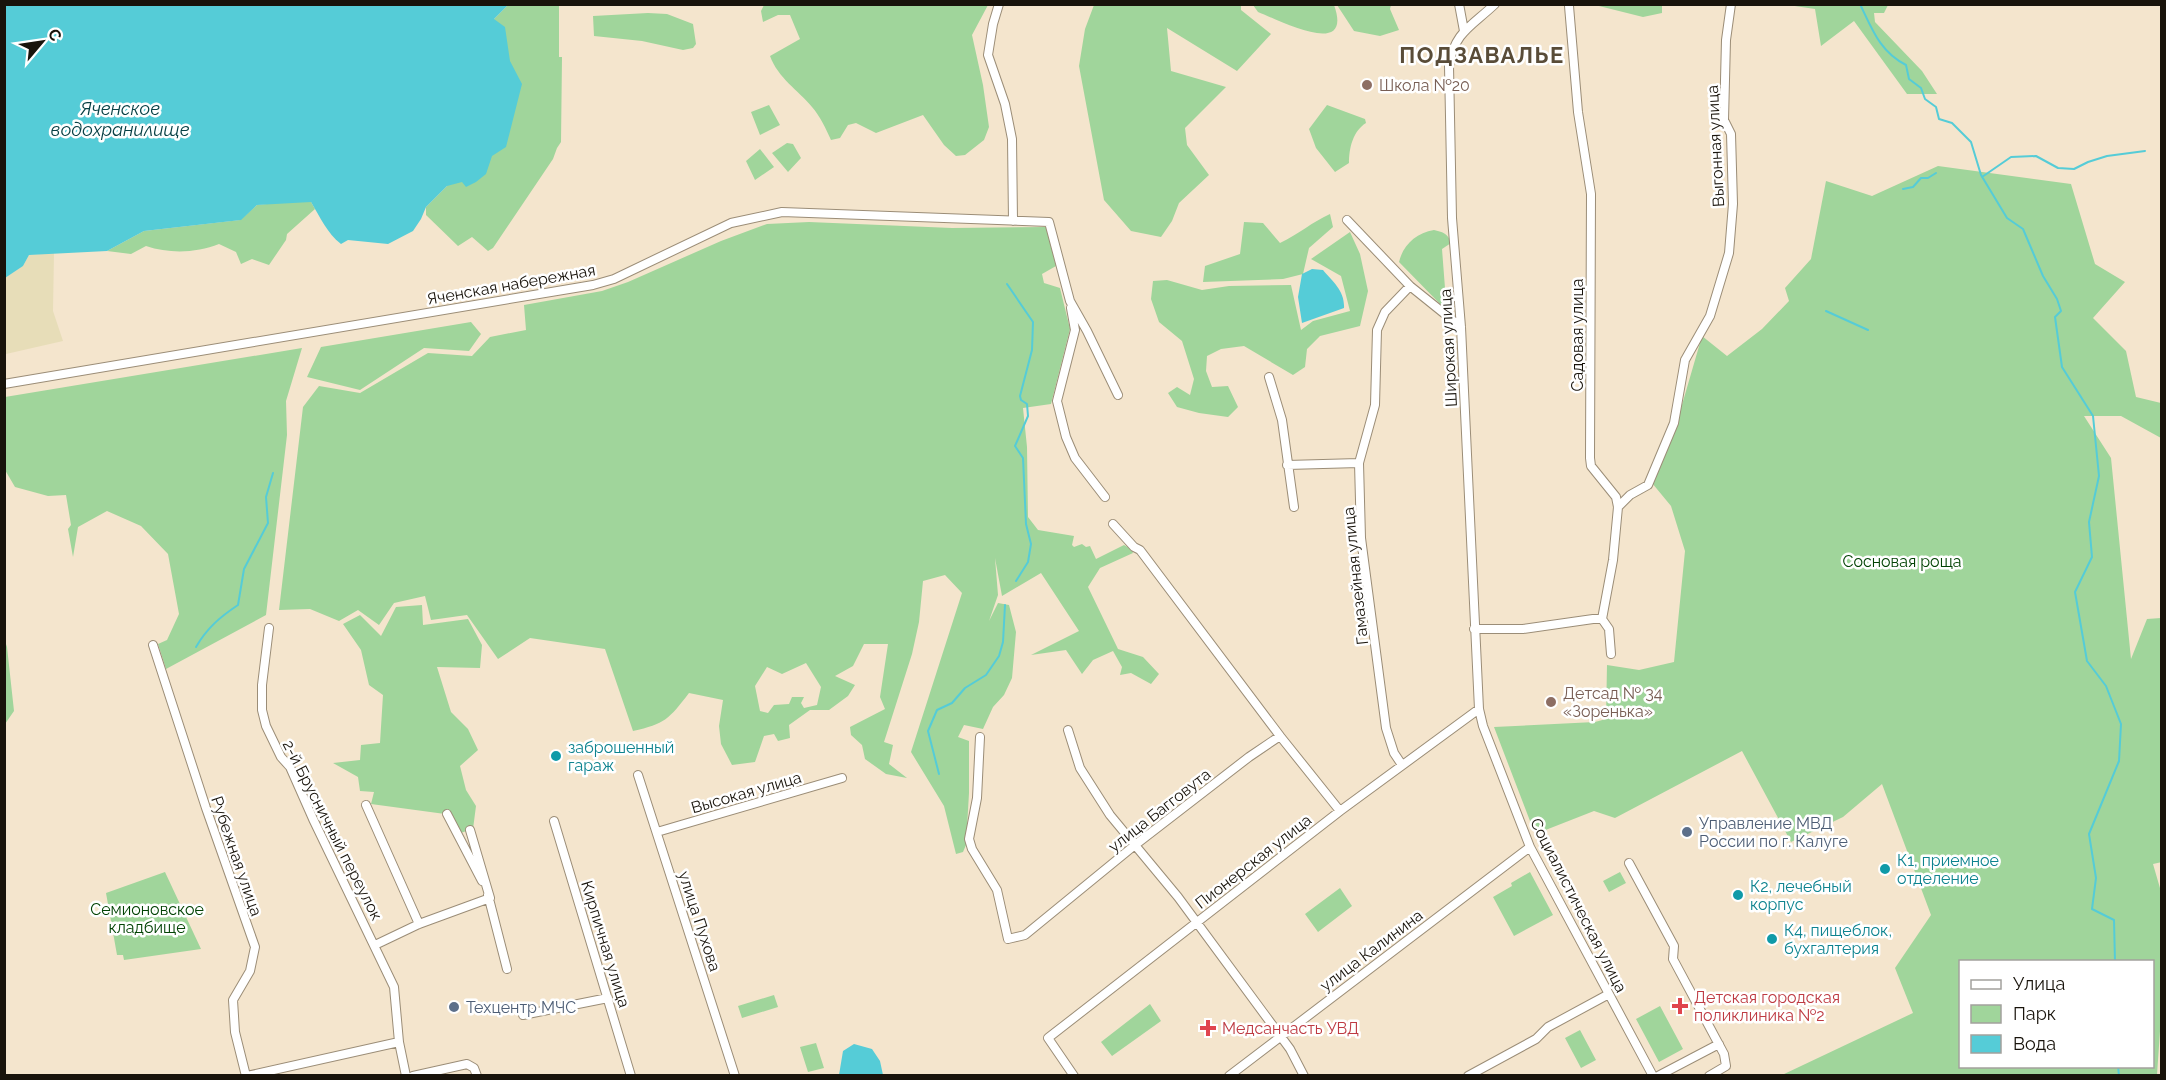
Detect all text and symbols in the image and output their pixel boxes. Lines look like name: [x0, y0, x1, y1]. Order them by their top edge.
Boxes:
north arrow: [12, 12, 72, 72]
text: С: [44, 26, 66, 44]
district label: ПОДЗАВАЛЬЕ: [1399, 42, 1565, 68]
place label: Школа №20: [1379, 76, 1470, 95]
marker: Школа №20: [1360, 78, 1374, 92]
street label: Выгонная улица: [1703, 85, 1728, 207]
water label: Яченское водохранилище: [50, 98, 190, 140]
street label: Яченская набережная: [425, 260, 597, 309]
street label: Садовая улица: [1568, 279, 1587, 391]
street label: Широкая улица: [1436, 288, 1461, 408]
street label: Гамазейная улица: [1339, 506, 1372, 646]
park label: Сосновая роща: [1842, 552, 1962, 571]
place label: Детсад № 34 «Зоренька»: [1563, 684, 1663, 721]
marker: Детсад № 34 «Зоренька»: [1544, 695, 1558, 709]
street label: 2-й Брусничный переулок: [279, 737, 386, 924]
place label: заброшенный гараж: [568, 738, 674, 775]
marker: заброшенный гараж: [549, 749, 563, 763]
street label: улица Багговута: [1104, 765, 1214, 856]
street label: Высокая улица: [689, 768, 804, 817]
street label: Рубежная улица: [207, 794, 266, 919]
street label: Пионерская улица: [1191, 810, 1315, 913]
place label: Управление МВД России по г. Калуге: [1699, 814, 1848, 851]
street label: Социалистическая улица: [1526, 815, 1631, 996]
marker: Управление МВД России по г. Калуге: [1680, 825, 1694, 839]
place label: К1, приемное отделение: [1897, 851, 1999, 888]
marker: К1, приемное отделение: [1878, 862, 1892, 876]
street label: улица Пухова: [674, 869, 725, 974]
place label: К2, лечебный корпус: [1750, 877, 1852, 914]
street label: Кирпичная улица: [577, 878, 634, 1010]
marker: К2, лечебный корпус: [1731, 888, 1745, 902]
park label: Семионовское кладбище: [90, 900, 204, 937]
street label: улица Калинина: [1316, 906, 1426, 995]
place label: К4, пищеблок, бухгалтерия: [1784, 921, 1892, 958]
marker: К4, пищеблок, бухгалтерия: [1765, 932, 1779, 946]
legend: [1959, 960, 2154, 1068]
text: Улица: [2013, 973, 2065, 994]
place label: Детская городская поликлиника №2: [1694, 988, 1840, 1025]
marker: Детская городская поликлиника №2: [1671, 997, 1689, 1015]
place label: Техцентр МЧС: [466, 998, 576, 1017]
marker: Техцентр МЧС: [447, 1000, 461, 1014]
text: Парк: [2013, 1003, 2056, 1024]
marker: Медсанчасть УВД: [1199, 1019, 1217, 1037]
place label: Медсанчасть УВД: [1222, 1019, 1359, 1038]
text: Вода: [2013, 1033, 2056, 1054]

